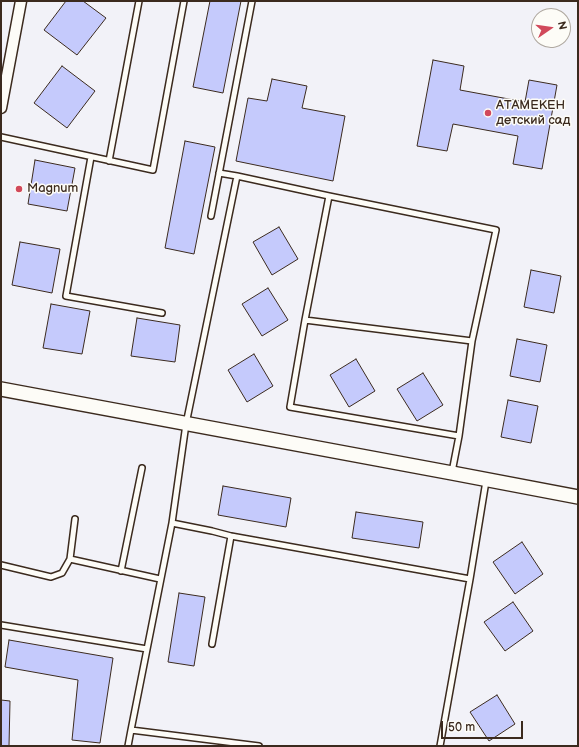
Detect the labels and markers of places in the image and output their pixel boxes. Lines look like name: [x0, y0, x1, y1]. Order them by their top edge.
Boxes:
place label: АТАМЕКЕН детский сад: [496, 98, 570, 129]
marker: АТАМЕКЕН детский сад: [483, 108, 493, 118]
place label: Magnum: [27, 181, 78, 197]
marker: Magnum: [14, 184, 24, 194]

